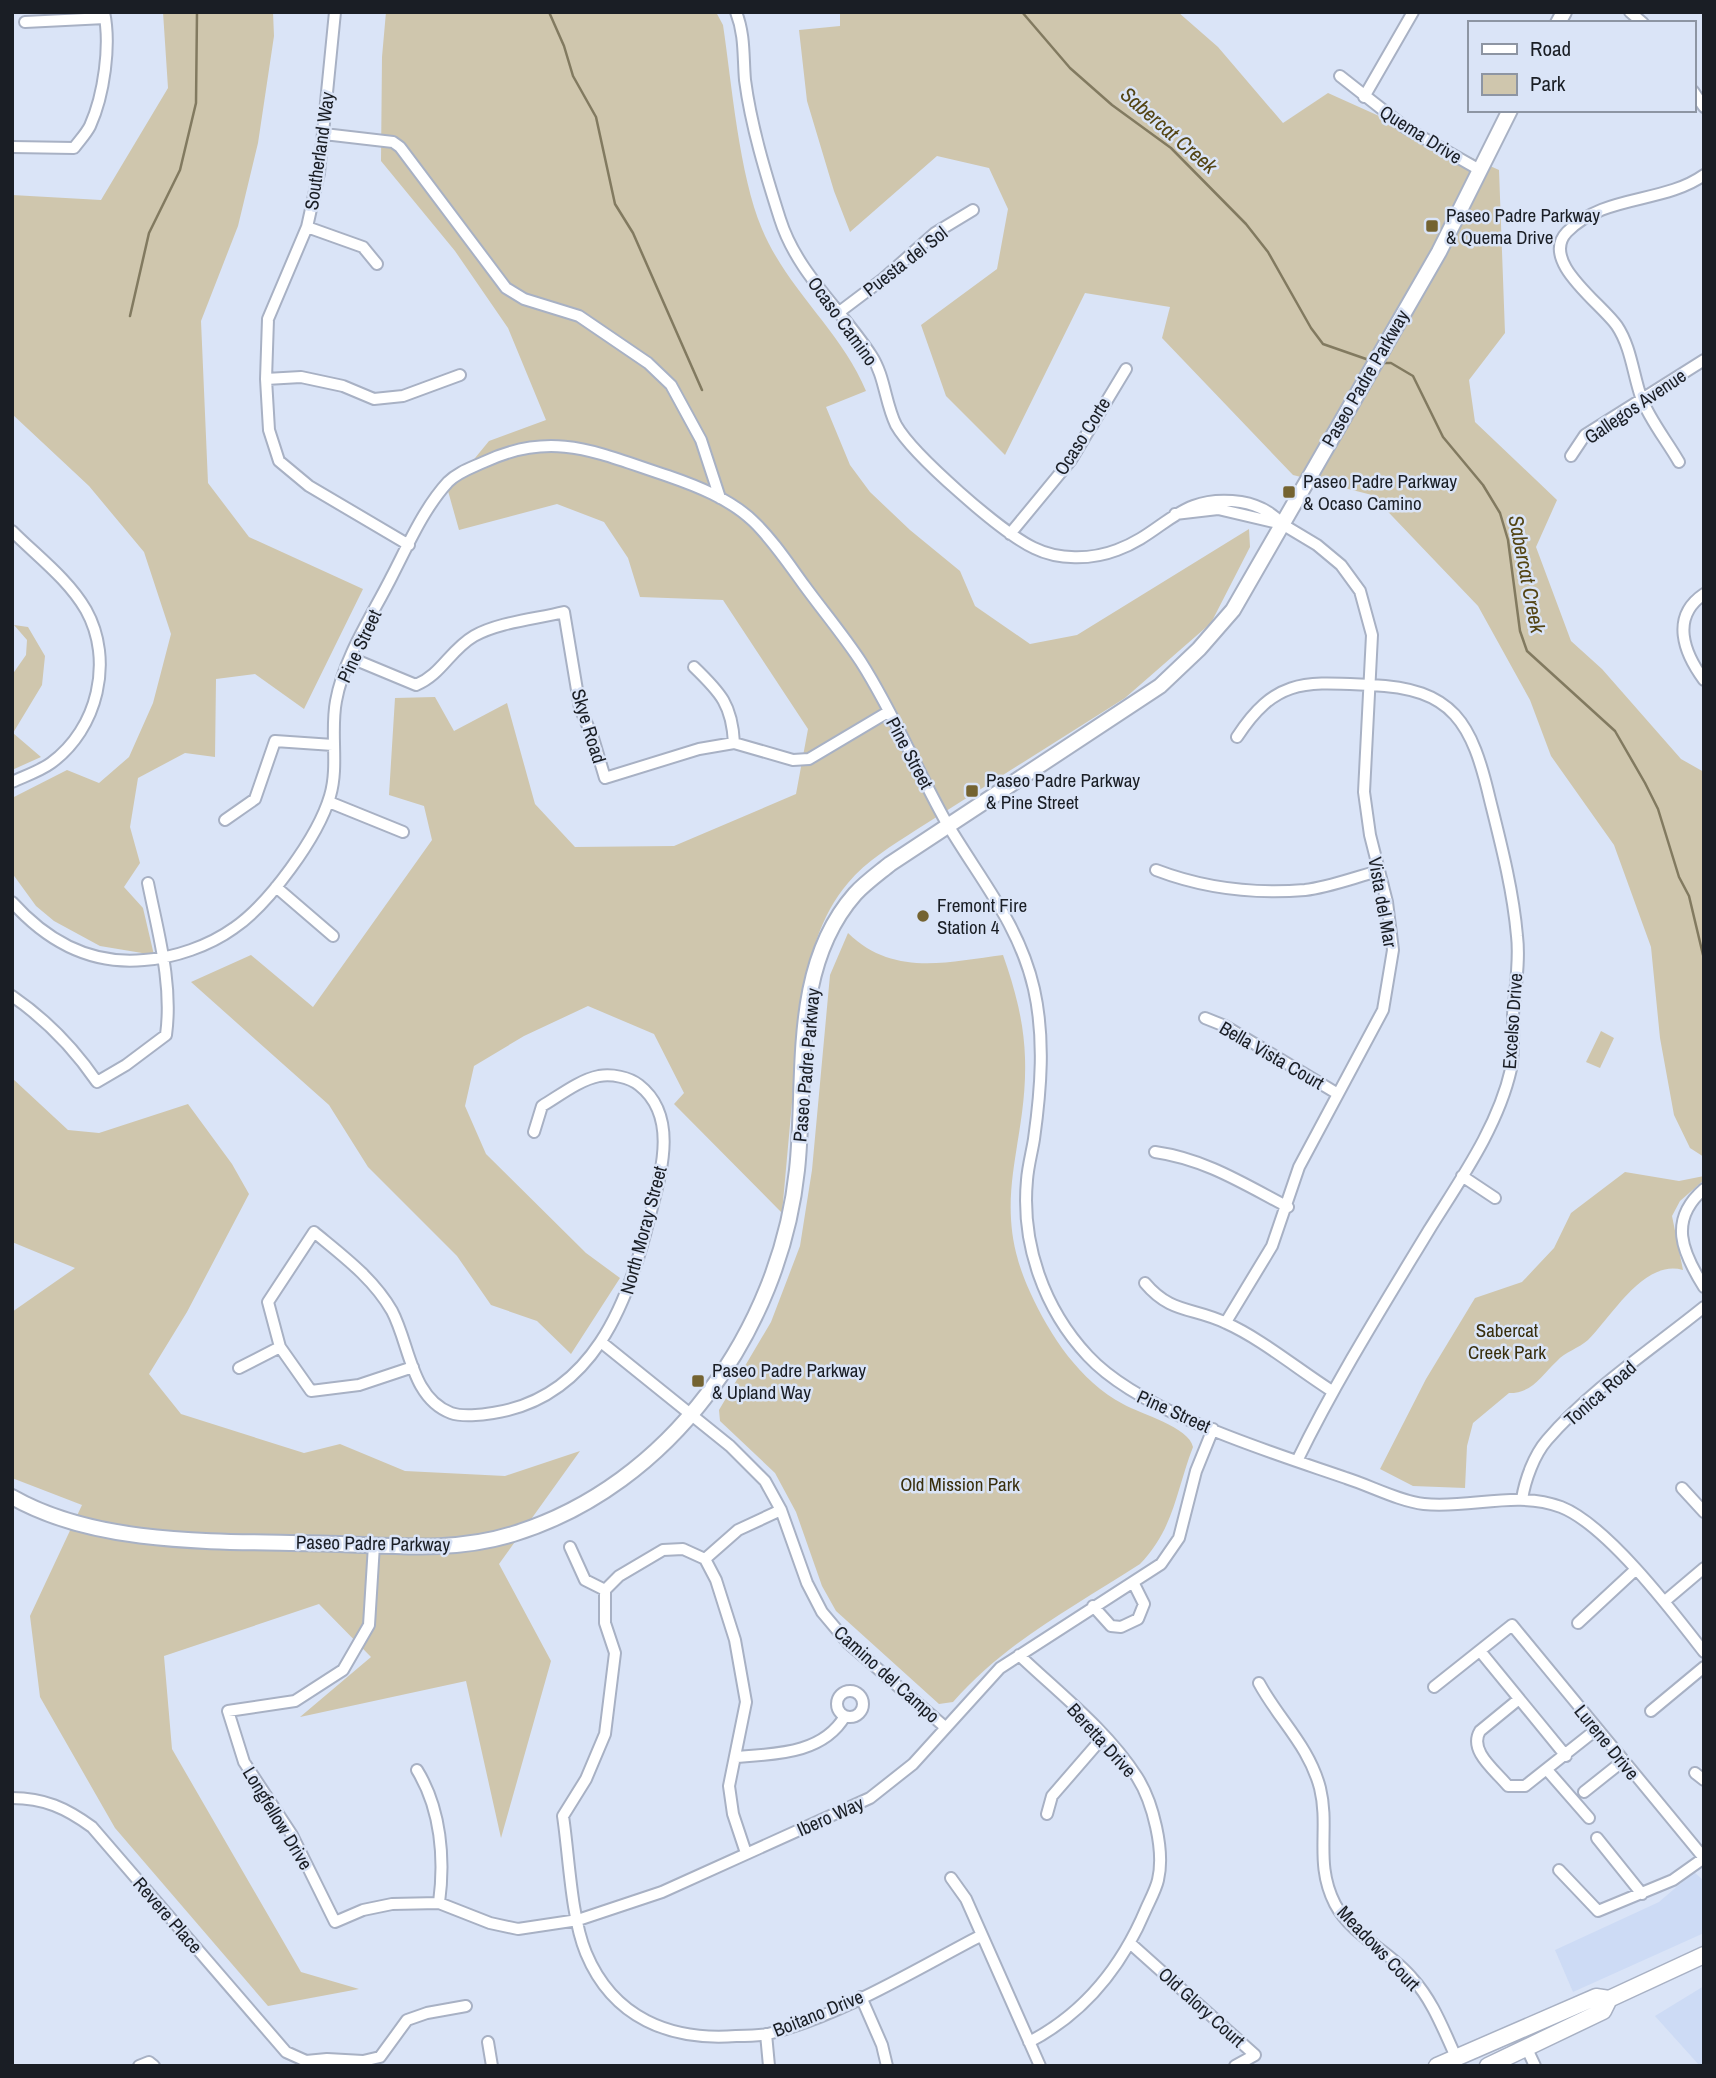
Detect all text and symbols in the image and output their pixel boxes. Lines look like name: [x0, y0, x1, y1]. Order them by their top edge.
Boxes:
legend: [1468, 21, 1695, 112]
text: Road: [1530, 34, 1571, 63]
text: Park: [1530, 69, 1566, 98]
water label: Sabercat Creek: [1114, 80, 1225, 181]
street label: Southerland Way: [298, 90, 340, 212]
street label: Quema Drive: [1375, 98, 1467, 170]
place label: Paseo Padre Parkway & Quema Drive: [1446, 202, 1600, 250]
marker: Paseo Padre Parkway & Quema Drive: [1424, 218, 1440, 234]
street label: Puesta del Sol: [857, 220, 953, 302]
street label: Ocaso Camino: [802, 271, 884, 371]
street label: Paseo Padre Parkway: [1315, 305, 1415, 451]
street label: Gallegos Avenue: [1579, 362, 1691, 450]
street label: Ocaso Corte: [1048, 392, 1116, 480]
place label: Paseo Padre Parkway & Ocaso Camino: [1303, 468, 1457, 516]
marker: Paseo Padre Parkway & Ocaso Camino: [1281, 484, 1297, 500]
water label: Sabercat Creek: [1501, 513, 1553, 637]
street label: Pine Street: [331, 605, 388, 687]
street label: Skye Road: [565, 686, 613, 766]
street label: Pine Street: [880, 712, 940, 794]
place label: Paseo Padre Parkway & Pine Street: [986, 767, 1140, 815]
marker: Paseo Padre Parkway & Pine Street: [964, 783, 980, 799]
street label: Vista del Mar: [1362, 855, 1404, 950]
place label: Fremont Fire Station 4: [937, 892, 1027, 940]
marker: Fremont Fire Station 4: [915, 908, 931, 924]
street label: Excelso Drive: [1496, 972, 1528, 1070]
street label: Paseo Padre Parkway: [786, 987, 826, 1143]
street label: Bella Vista Court: [1215, 1015, 1330, 1096]
street label: North Moray Street: [613, 1162, 673, 1297]
park label: Sabercat Creek Park: [1468, 1317, 1546, 1365]
street label: Tonica Road: [1558, 1354, 1642, 1432]
place label: Paseo Padre Parkway & Upland Way: [712, 1357, 866, 1405]
marker: Paseo Padre Parkway & Upland Way: [690, 1373, 706, 1389]
street label: Pine Street: [1133, 1383, 1216, 1439]
park label: Old Mission Park: [900, 1471, 1020, 1497]
street label: Paseo Padre Parkway: [296, 1529, 450, 1557]
street label: Camino del Campo: [828, 1619, 946, 1729]
street label: Beretta Drive: [1062, 1697, 1142, 1783]
street label: Lurene Drive: [1569, 1699, 1645, 1785]
street label: Longfellow Drive: [237, 1762, 319, 1874]
street label: Ibero Way: [793, 1790, 868, 1842]
street label: Revere Place: [128, 1871, 208, 1959]
street label: Meadows Court: [1332, 1900, 1427, 1997]
street label: Old Glory Court: [1153, 1961, 1251, 2053]
street label: Boitano Drive: [769, 1983, 867, 2043]

